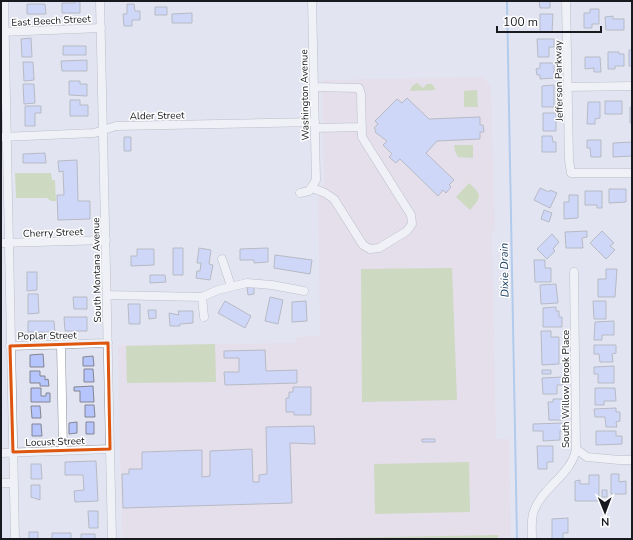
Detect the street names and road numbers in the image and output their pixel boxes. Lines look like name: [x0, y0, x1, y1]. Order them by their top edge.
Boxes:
street label: East Beech Street: [11, 12, 92, 30]
street label: Jefferson Parkway: [551, 40, 567, 123]
street label: Washington Avenue: [297, 49, 313, 141]
street label: Alder Street: [130, 109, 185, 123]
street label: South Montana Avenue: [89, 217, 105, 323]
street label: Cherry Street: [23, 225, 84, 241]
street label: Poplar Street: [17, 328, 77, 344]
street label: South Willow Brook Place: [559, 330, 573, 448]
street label: Locust Street: [25, 434, 85, 450]

